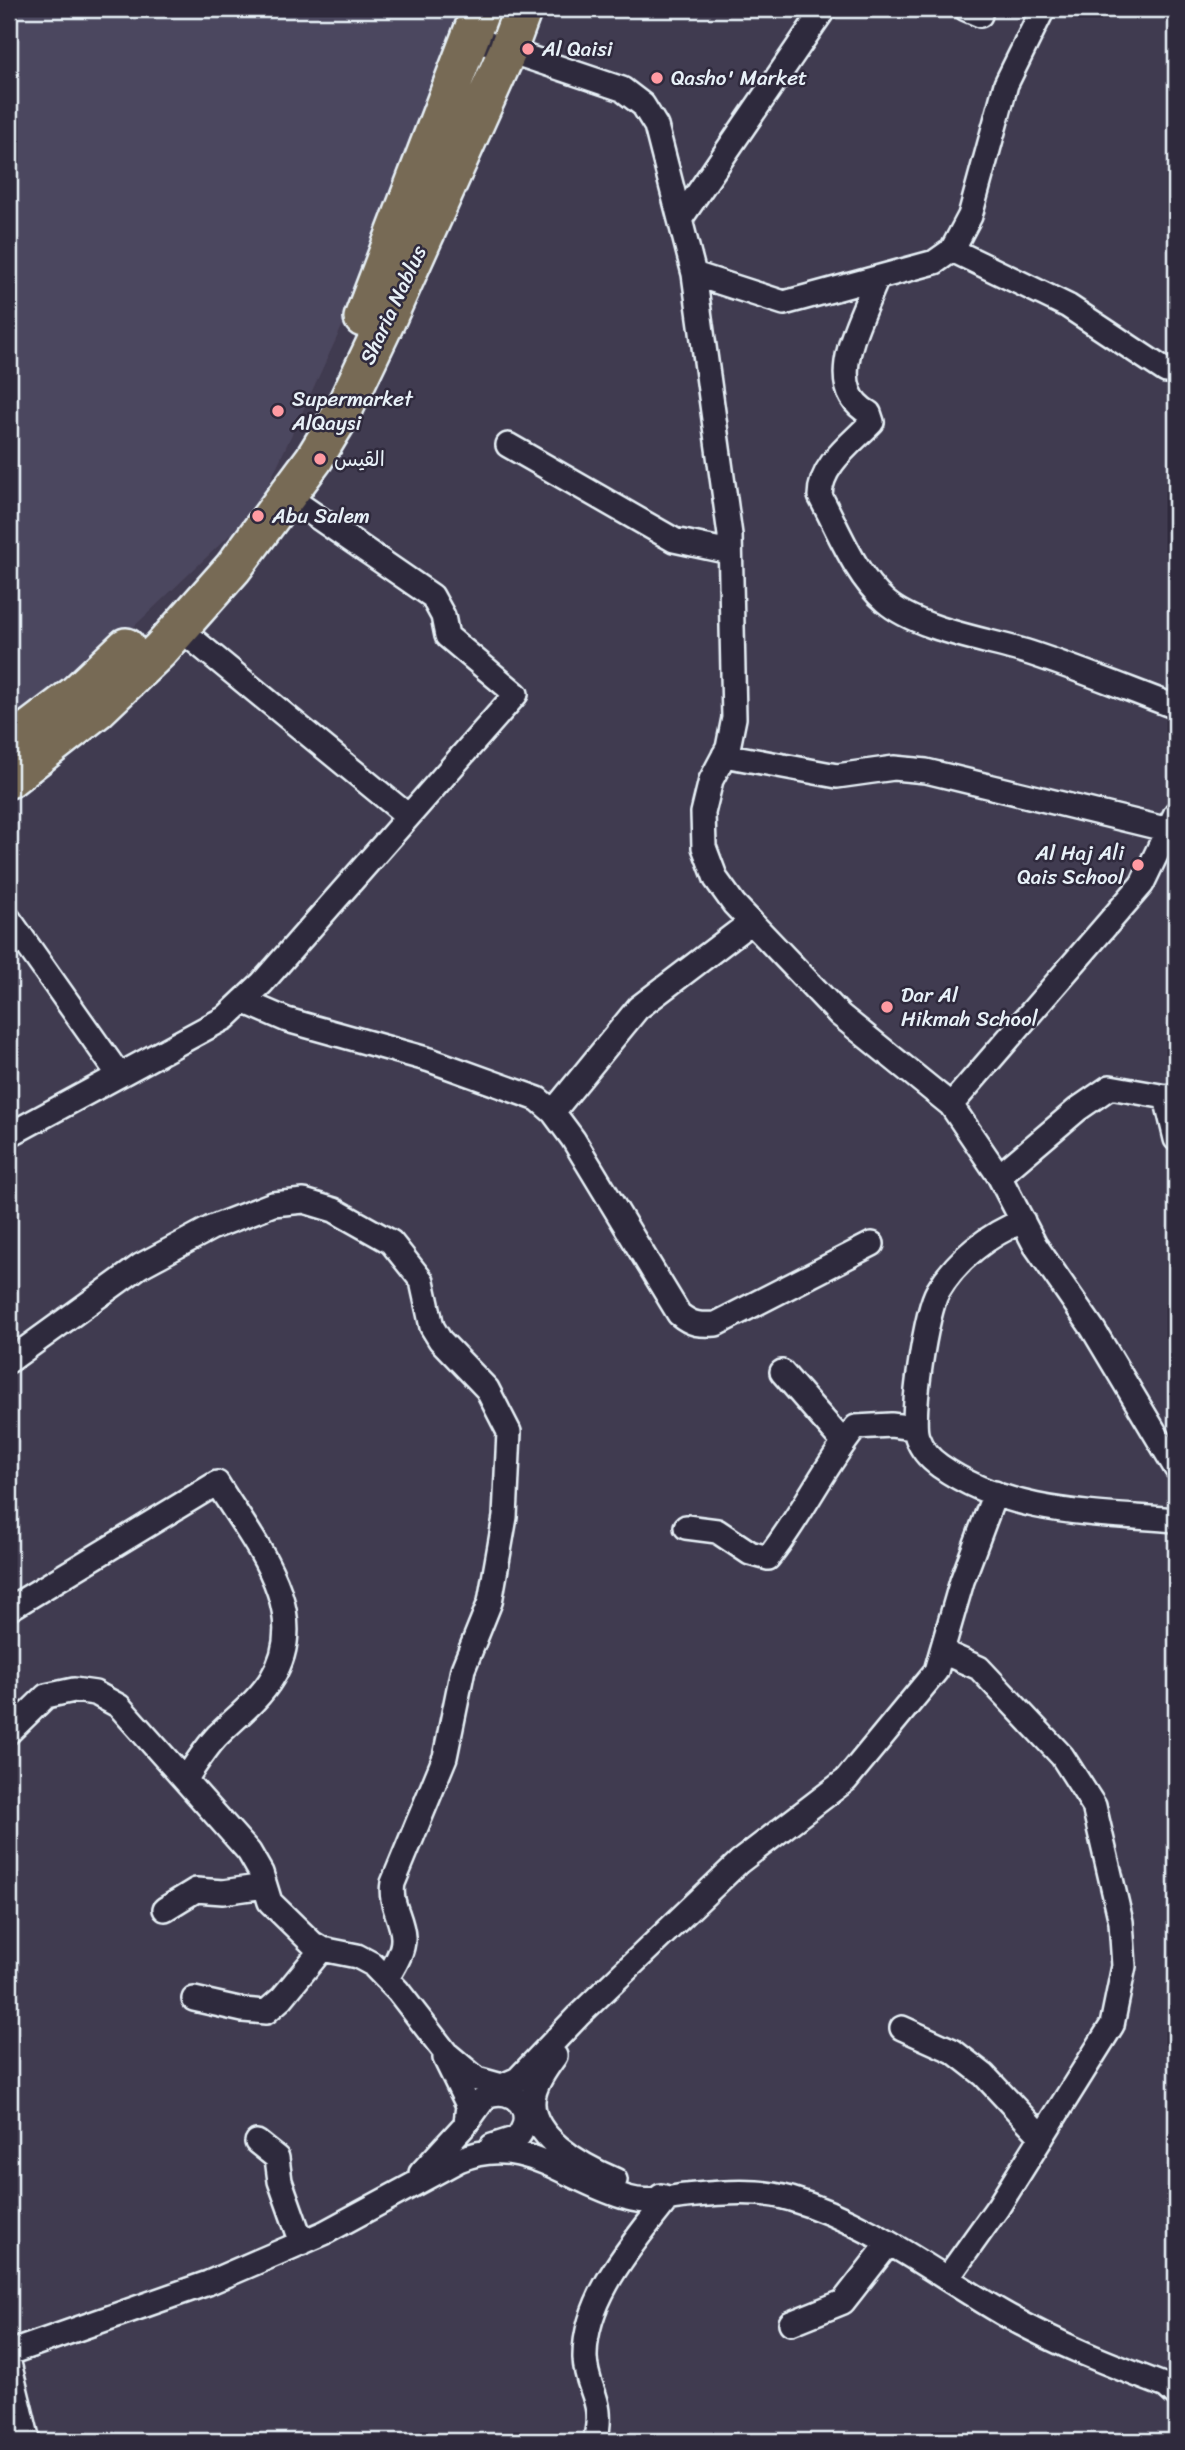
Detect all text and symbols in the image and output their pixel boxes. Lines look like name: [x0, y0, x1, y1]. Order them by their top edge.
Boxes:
place label: Al Qaisi: [541, 30, 614, 68]
marker: Al Qaisi: [520, 41, 536, 57]
place label: Qasho' Market: [671, 59, 807, 97]
marker: Qasho' Market: [649, 70, 665, 86]
street label: Sharia Nablus: [349, 239, 437, 371]
place label: Supermarket AlQaysi: [291, 380, 414, 442]
marker: Supermarket AlQaysi: [270, 403, 286, 419]
place label: القيس: [334, 440, 385, 478]
marker: القيس: [312, 451, 328, 467]
place label: Abu Salem: [271, 497, 370, 535]
marker: Abu Salem: [250, 508, 266, 524]
place label: Al Haj Ali Qais School: [1017, 834, 1125, 896]
marker: Al Haj Ali Qais School: [1130, 857, 1146, 873]
place label: Dar Al Hikmah School: [901, 976, 1039, 1038]
marker: Dar Al Hikmah School: [879, 999, 895, 1015]

